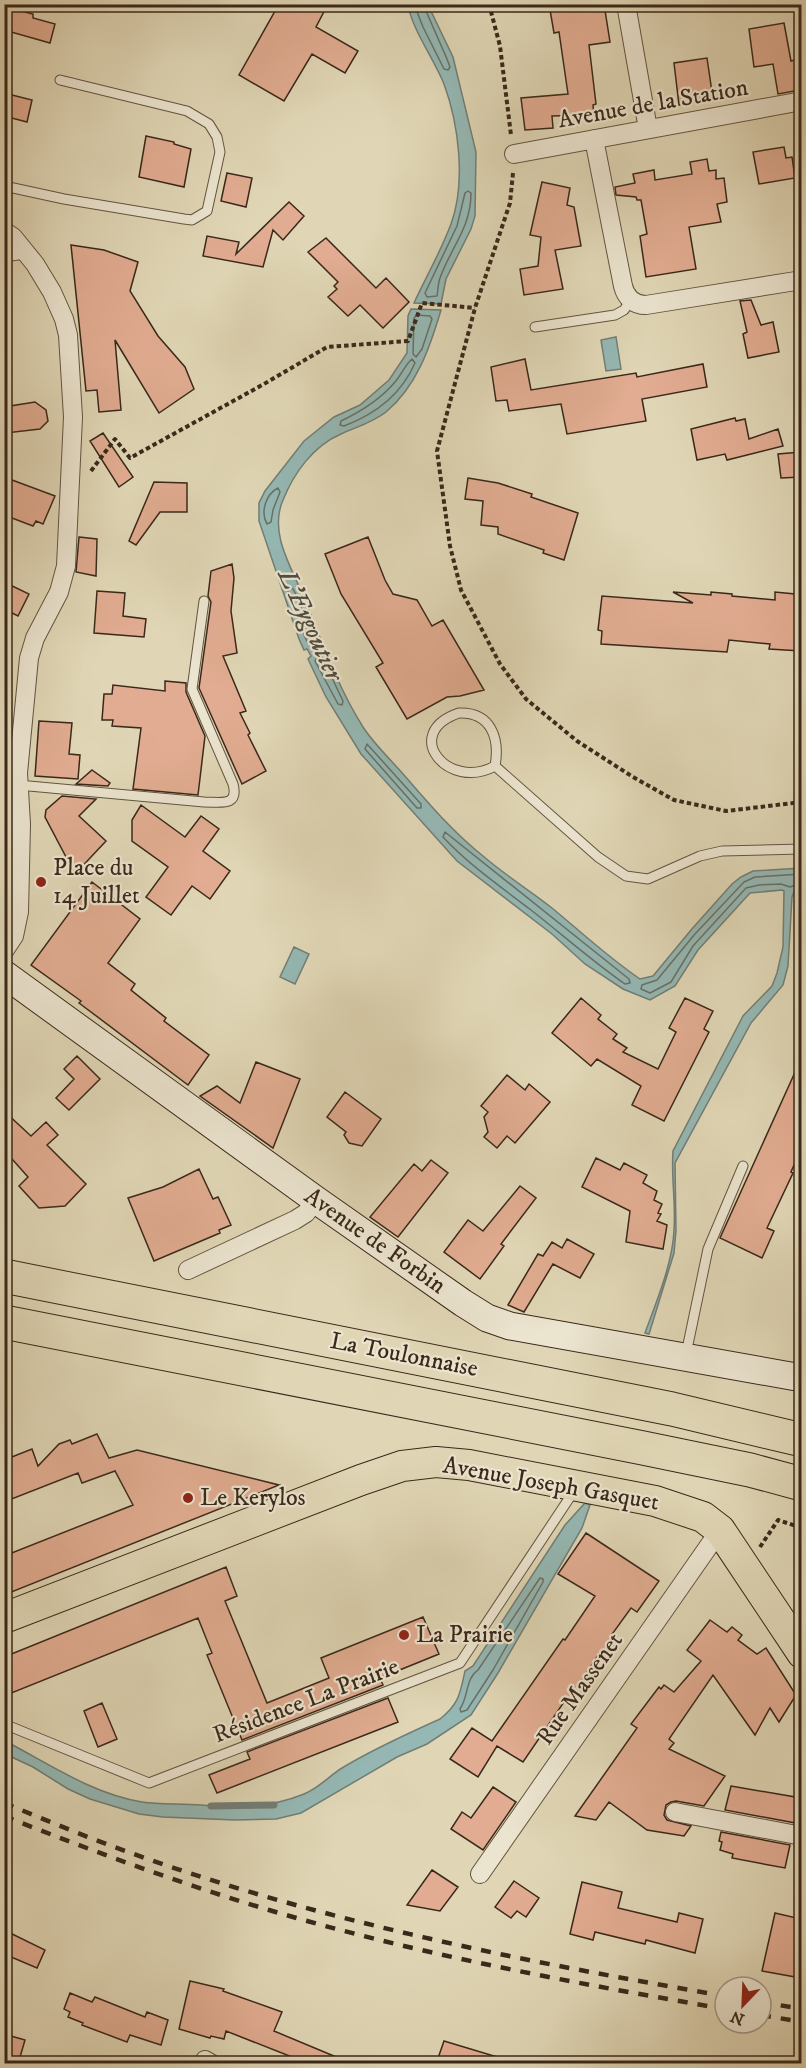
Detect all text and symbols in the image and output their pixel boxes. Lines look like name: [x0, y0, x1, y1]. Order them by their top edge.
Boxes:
street label: Avenue de la Station: [556, 72, 751, 135]
water label: L'Eygoutier: [269, 562, 351, 688]
place label: Place du 14 Juillet: [53, 853, 140, 911]
marker: Place du 14 Juillet: [34, 875, 48, 889]
street label: Avenue de Forbin: [298, 1181, 452, 1301]
street label: La Toulonnaise: [328, 1326, 480, 1384]
street label: Avenue Joseph Gasquet: [441, 1450, 662, 1518]
place label: Le Kerylos: [200, 1483, 306, 1513]
marker: Le Kerylos: [181, 1491, 195, 1505]
place label: La Prairie: [416, 1620, 513, 1650]
street label: Rue Massenet: [530, 1627, 630, 1751]
marker: La Prairie: [397, 1628, 411, 1642]
street label: Résidence La Prairie: [209, 1652, 403, 1750]
north arrow: [713, 1975, 773, 2035]
text: N: [728, 2006, 747, 2030]

